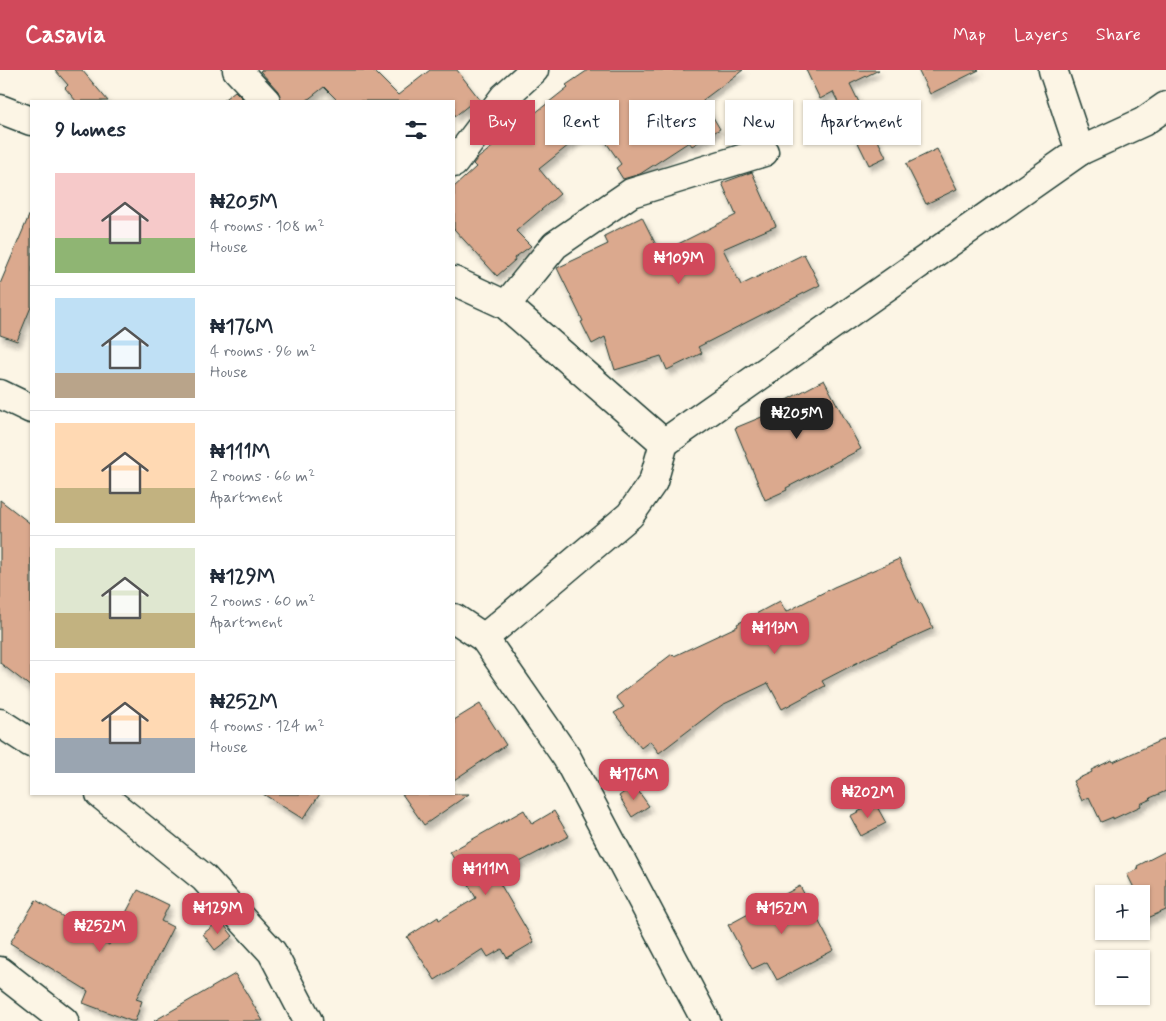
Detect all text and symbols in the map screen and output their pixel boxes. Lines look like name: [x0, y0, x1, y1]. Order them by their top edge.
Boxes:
text: Casavia: [25, 20, 106, 51]
text: Map: [953, 23, 986, 47]
text: Layers: [1014, 23, 1068, 47]
text: Share: [1096, 23, 1141, 47]
chip: Buy: [470, 100, 535, 145]
chip: Rent: [545, 100, 619, 145]
chip: Filters: [629, 100, 715, 145]
chip: New: [725, 100, 793, 145]
chip: Apartment: [803, 100, 921, 145]
text: 9 homes: [55, 116, 126, 144]
icon: filters: [402, 116, 430, 144]
text: ₦205M: [210, 188, 278, 216]
icon: home: [95, 193, 155, 253]
text: 4 rooms · 108 m²: [210, 216, 325, 237]
text: House: [210, 237, 248, 258]
pin: ₦109M: [644, 242, 714, 285]
text: ₦109M: [654, 248, 704, 269]
text: ₦176M: [210, 313, 273, 341]
icon: home: [95, 318, 155, 378]
text: 4 rooms · 96 m²: [210, 341, 316, 362]
text: House: [210, 362, 248, 383]
pin: ₦205M: [762, 398, 832, 440]
text: ₦205M: [771, 403, 823, 424]
text: ₦111M: [210, 438, 270, 466]
icon: home: [95, 443, 155, 503]
text: 2 rooms · 66 m²: [210, 466, 315, 487]
text: Apartment: [210, 487, 283, 508]
text: ₦129M: [210, 563, 275, 591]
icon: home: [95, 568, 155, 628]
text: 2 rooms · 60 m²: [210, 591, 315, 612]
text: Apartment: [210, 612, 283, 633]
pin: ₦113M: [740, 612, 810, 655]
text: ₦113M: [752, 618, 798, 639]
text: ₦252M: [210, 688, 278, 716]
icon: home: [95, 693, 155, 753]
text: 4 rooms · 124 m²: [210, 716, 325, 737]
text: House: [210, 737, 248, 758]
pin: ₦176M: [599, 758, 669, 801]
text: ₦176M: [610, 764, 658, 785]
pin: ₦202M: [833, 776, 903, 819]
text: ₦202M: [842, 782, 894, 803]
pin: ₦111M: [451, 854, 521, 896]
text: ₦111M: [463, 859, 509, 880]
map controls: [1095, 885, 1150, 1005]
button: +: [1095, 885, 1150, 940]
pin: ₦129M: [183, 892, 253, 935]
pin: ₦152M: [747, 892, 817, 935]
text: ₦129M: [193, 898, 243, 919]
text: ₦152M: [757, 898, 807, 919]
pin: ₦252M: [65, 910, 135, 953]
text: ₦252M: [74, 916, 126, 937]
button: −: [1095, 950, 1150, 1005]

